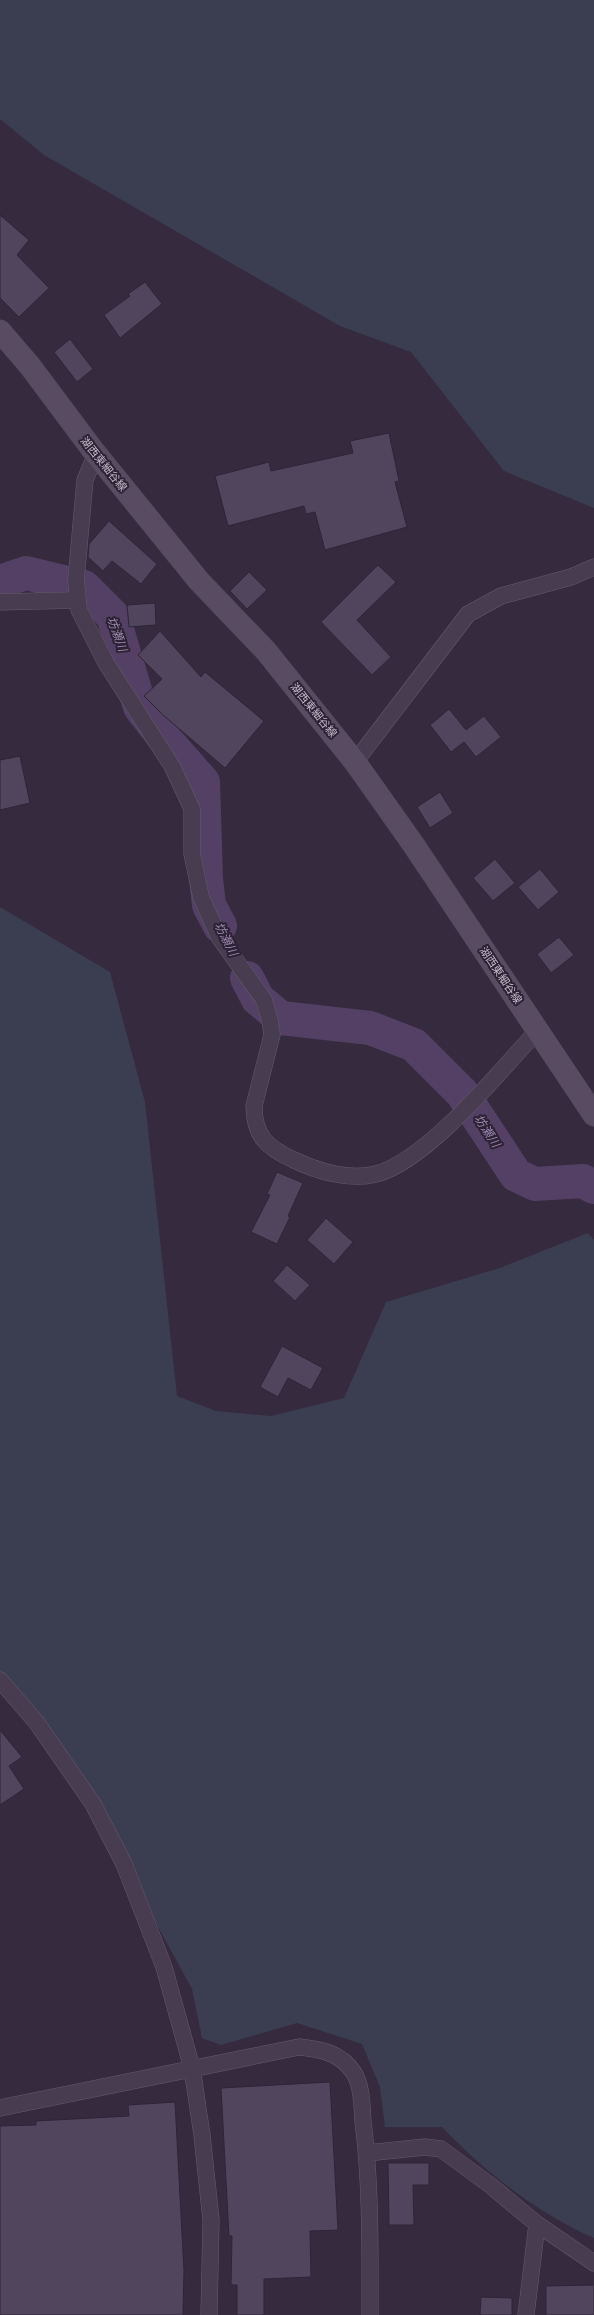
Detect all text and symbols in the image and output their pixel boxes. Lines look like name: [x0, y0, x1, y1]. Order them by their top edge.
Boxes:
street label: 湖西東細谷線: [79, 435, 129, 493]
water label: 坊瀬川: [105, 615, 130, 655]
street label: 湖西東細谷線: [289, 681, 339, 739]
water label: 坊瀬川: [212, 920, 241, 960]
street label: 湖西東細谷線: [478, 944, 524, 1006]
water label: 坊瀬川: [472, 1112, 504, 1151]

